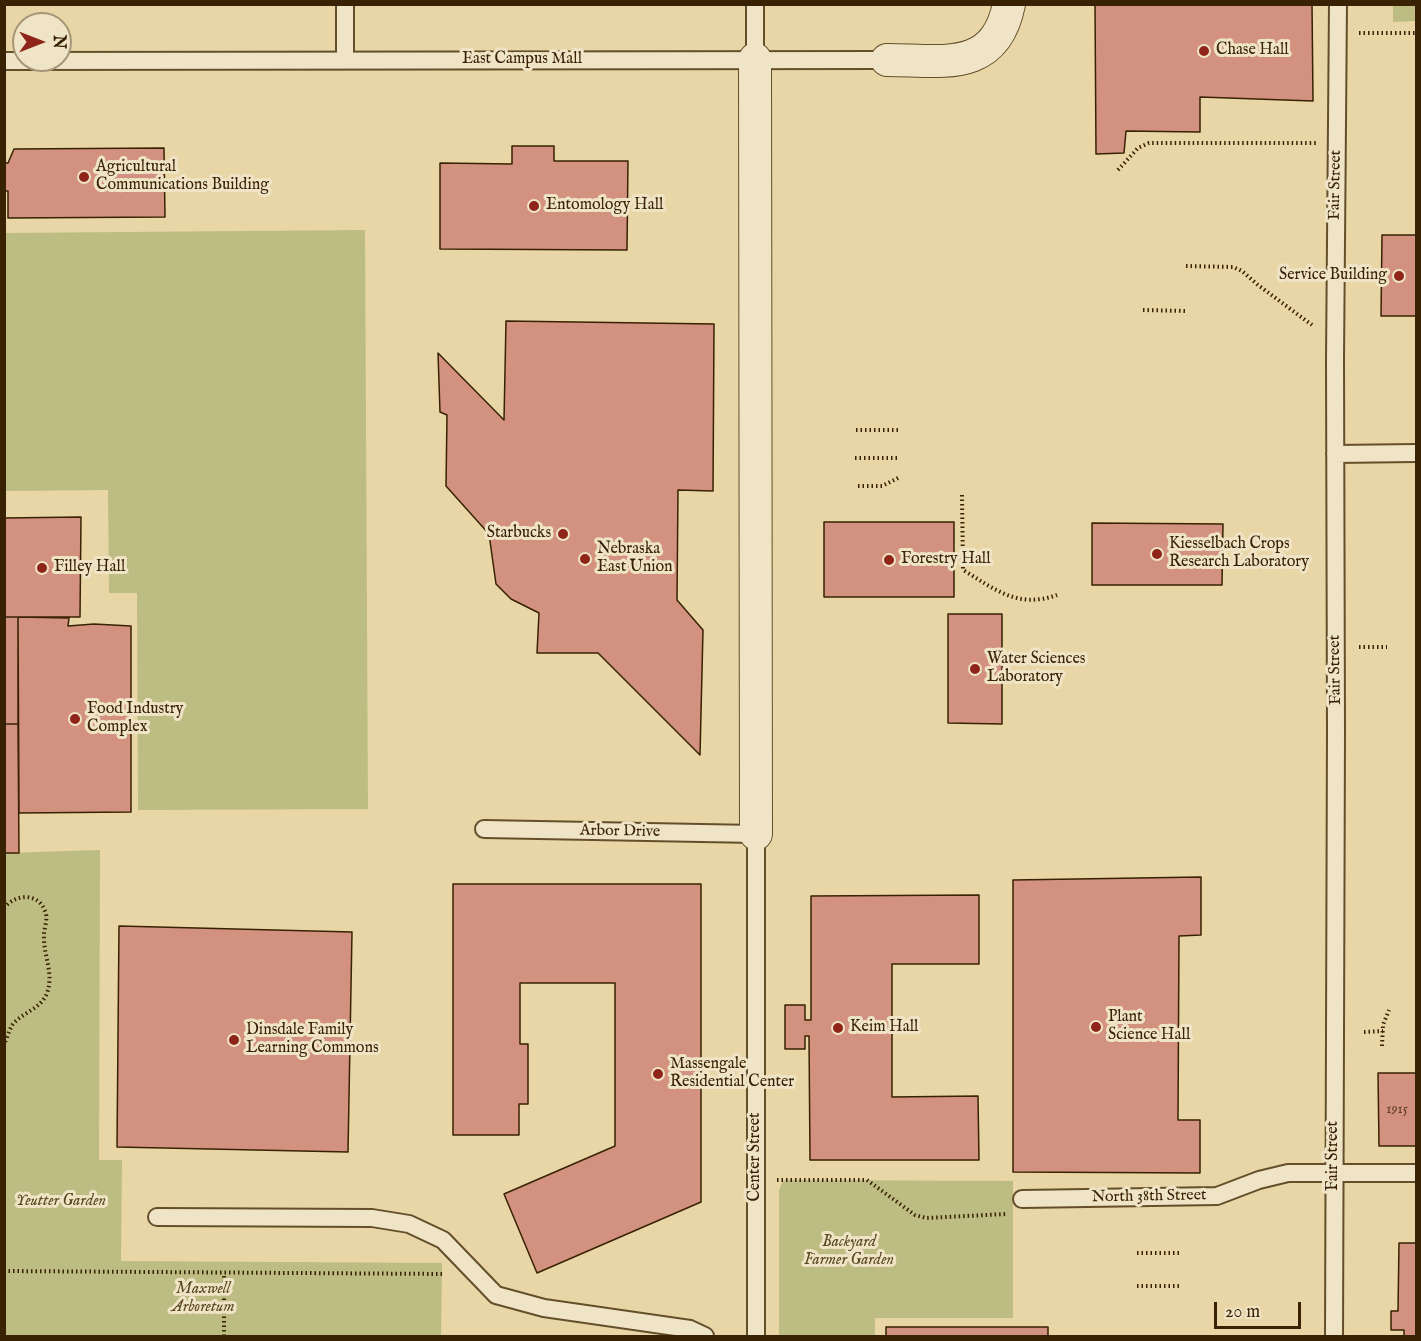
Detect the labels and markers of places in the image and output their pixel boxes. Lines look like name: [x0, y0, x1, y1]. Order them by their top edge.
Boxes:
place label: Chase Hall: [1216, 41, 1289, 61]
marker: Chase Hall: [1197, 44, 1211, 58]
place label: Agricultural Communications Building: [96, 158, 269, 196]
marker: Agricultural Communications Building: [77, 170, 91, 184]
place label: Entomology Hall: [546, 196, 663, 216]
marker: Entomology Hall: [527, 199, 541, 213]
place label: Service Building: [1279, 266, 1387, 286]
marker: Service Building: [1392, 269, 1406, 283]
place label: Starbucks: [487, 524, 551, 544]
marker: Starbucks: [556, 527, 570, 541]
place label: Kiesselbach Crops Research Laboratory: [1169, 535, 1309, 573]
place label: Nebraska East Union: [597, 540, 673, 578]
marker: Kiesselbach Crops Research Laboratory: [1150, 547, 1164, 561]
place label: Forestry Hall: [901, 550, 991, 570]
marker: Nebraska East Union: [578, 552, 592, 566]
marker: Forestry Hall: [882, 553, 896, 567]
place label: Filley Hall: [54, 558, 125, 578]
marker: Filley Hall: [35, 561, 49, 575]
place label: Water Sciences Laboratory: [987, 650, 1085, 688]
marker: Water Sciences Laboratory: [968, 662, 982, 676]
place label: Food Industry Complex: [87, 700, 183, 738]
marker: Food Industry Complex: [68, 712, 82, 726]
place label: Plant Science Hall: [1108, 1008, 1190, 1046]
place label: Keim Hall: [850, 1018, 918, 1038]
marker: Plant Science Hall: [1089, 1020, 1103, 1034]
place label: Dinsdale Family Learning Commons: [246, 1021, 379, 1059]
marker: Keim Hall: [831, 1021, 845, 1035]
marker: Dinsdale Family Learning Commons: [227, 1033, 241, 1047]
place label: Massengale Residential Center: [670, 1055, 794, 1093]
marker: Massengale Residential Center: [651, 1067, 665, 1081]

